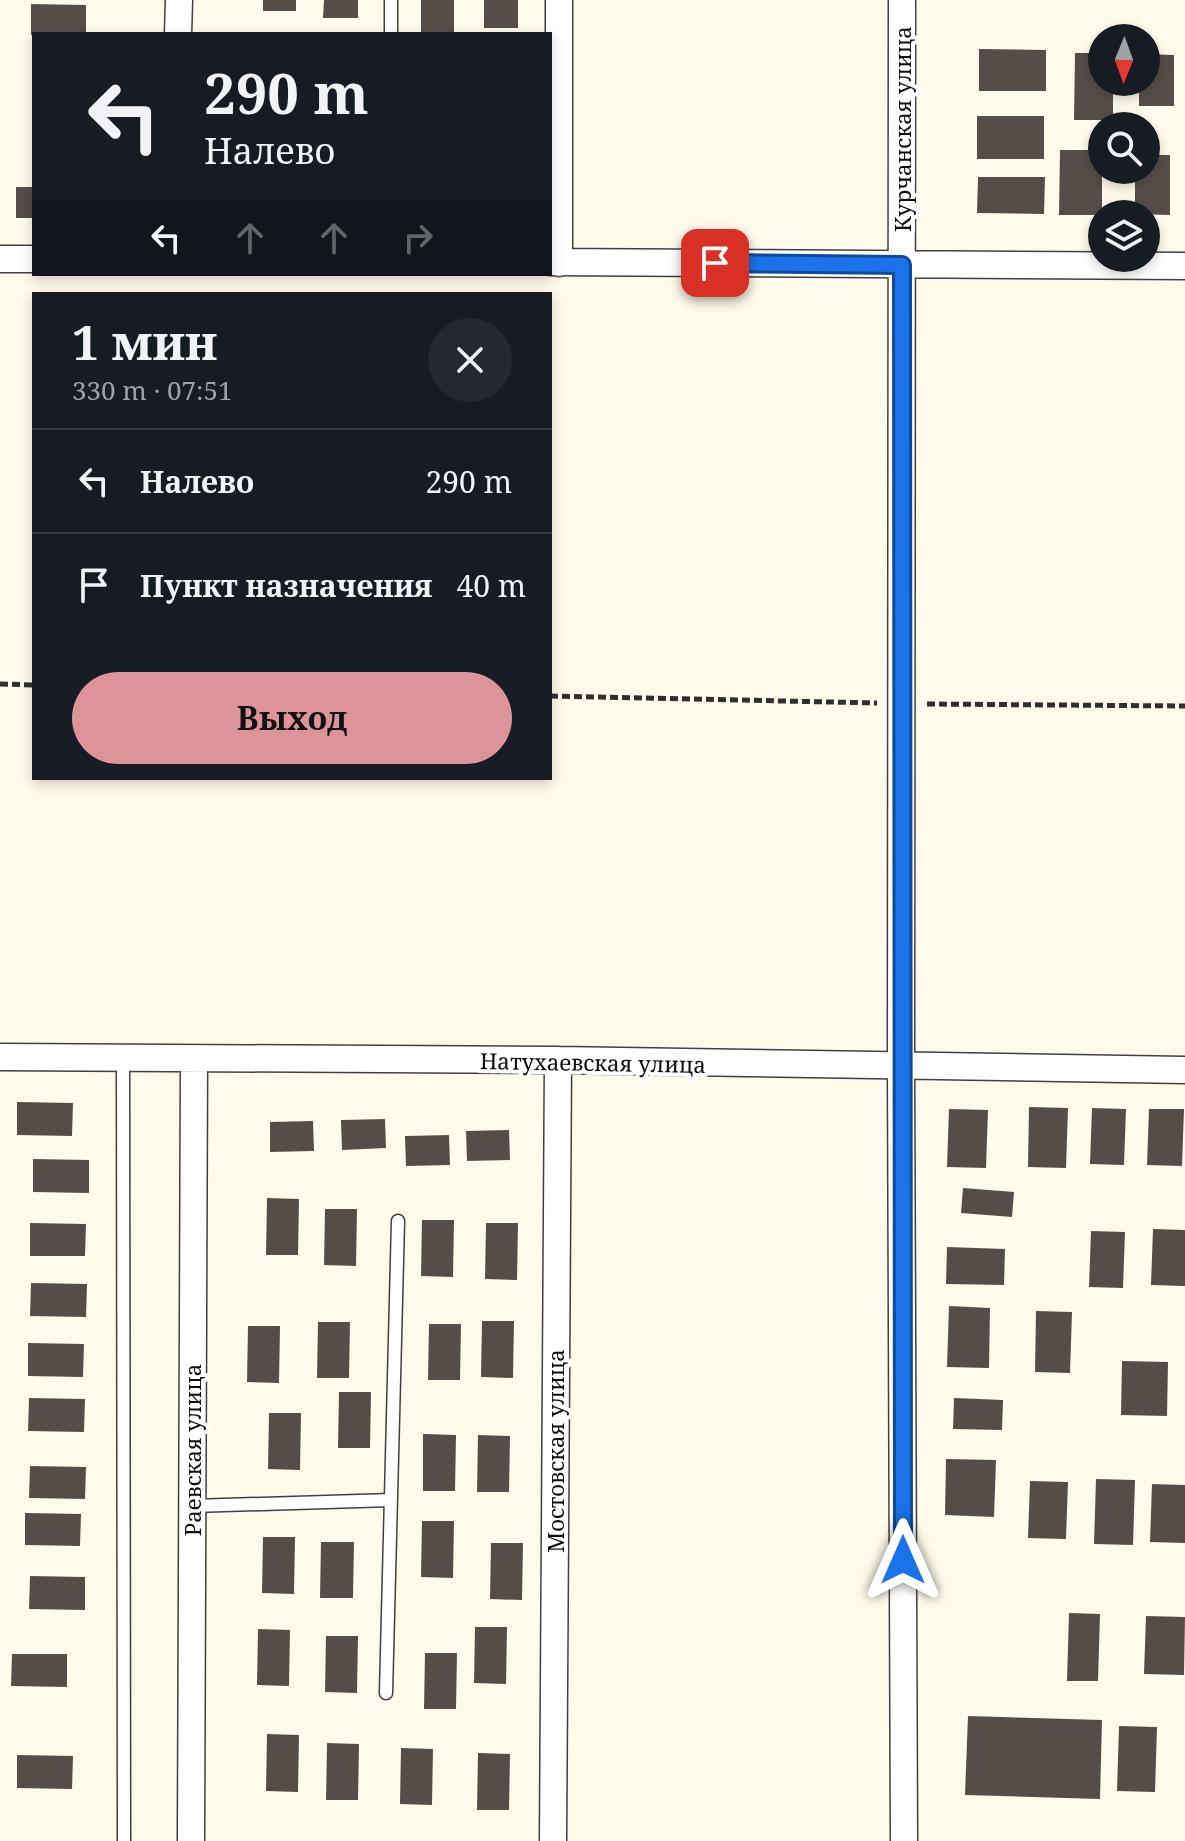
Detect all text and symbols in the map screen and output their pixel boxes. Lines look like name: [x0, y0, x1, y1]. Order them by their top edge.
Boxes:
north arrow: [1088, 24, 1160, 96]
map controls: [1088, 24, 1160, 272]
street label: Курчанская улица: [887, 26, 917, 232]
text: 290 m: [204, 54, 369, 130]
icon: left: [72, 64, 176, 168]
button: search: [1088, 112, 1160, 184]
text: Налево: [204, 126, 335, 175]
button: layers: [1088, 200, 1160, 272]
icon: left: [144, 216, 188, 260]
icon: ahead: [228, 216, 272, 260]
icon: ahead: [312, 216, 356, 260]
icon: right: [396, 216, 440, 260]
pin: [681, 229, 749, 297]
icon: arrive: [693, 241, 737, 285]
text: 1 мин: [72, 309, 217, 374]
button: close: [428, 318, 512, 402]
text: 330 m · 07:51: [72, 372, 233, 408]
icon: left: [72, 459, 116, 503]
text: Налево: [140, 461, 254, 502]
text: 290 m: [426, 461, 512, 502]
icon: arrive: [72, 563, 116, 607]
text: Пункт назначения: [140, 565, 432, 606]
text: 40 m: [456, 565, 526, 606]
button: Выход: [72, 672, 512, 764]
street label: Натухаевская улица: [480, 1045, 706, 1079]
street label: Мостовская улица: [540, 1349, 570, 1553]
street label: Раевская улица: [177, 1364, 207, 1536]
position arrow: [861, 1518, 945, 1602]

